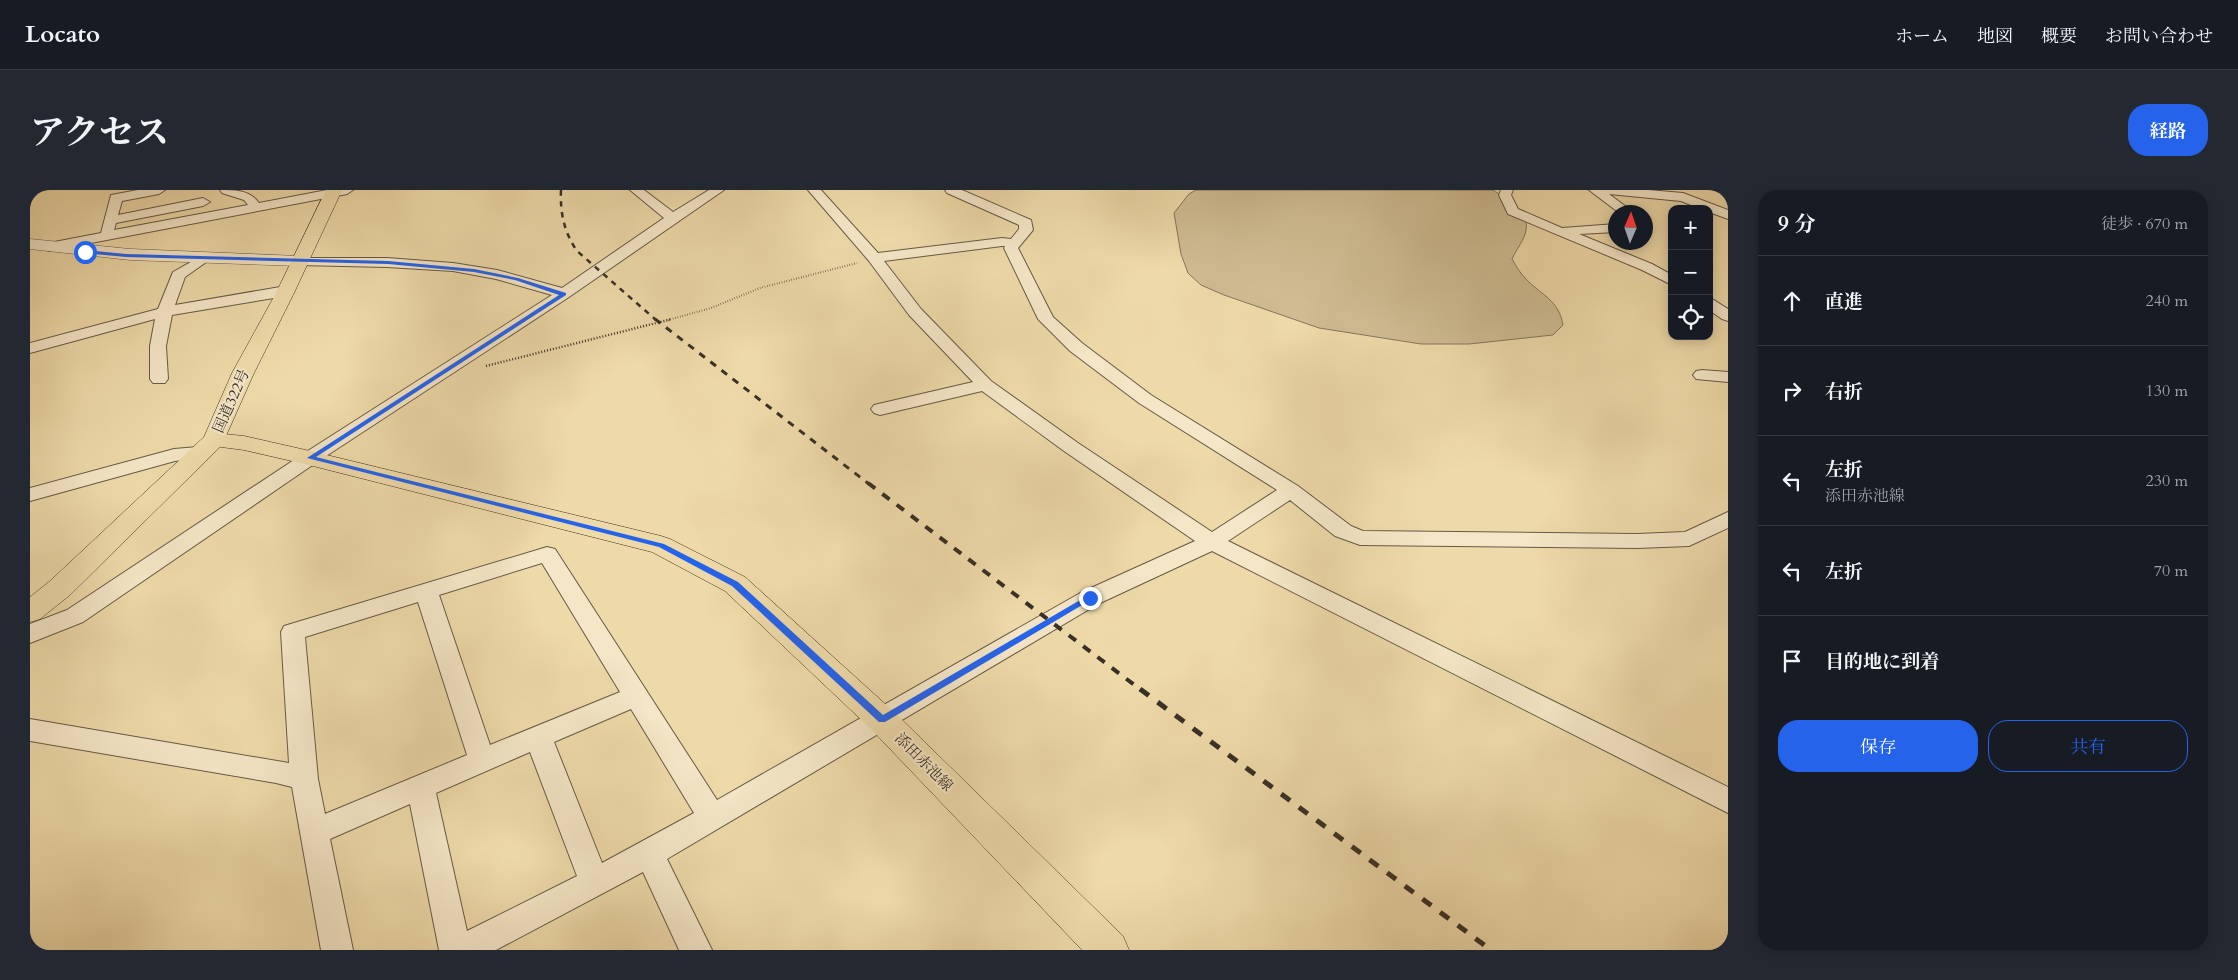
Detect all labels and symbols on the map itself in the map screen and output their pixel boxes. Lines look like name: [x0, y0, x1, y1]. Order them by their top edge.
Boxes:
north arrow: [1608, 205, 1653, 250]
route start: [74, 241, 97, 264]
street label: 国道322号: [208, 366, 254, 436]
route end: [1079, 587, 1102, 610]
street label: 添田赤池線: [890, 728, 958, 796]

